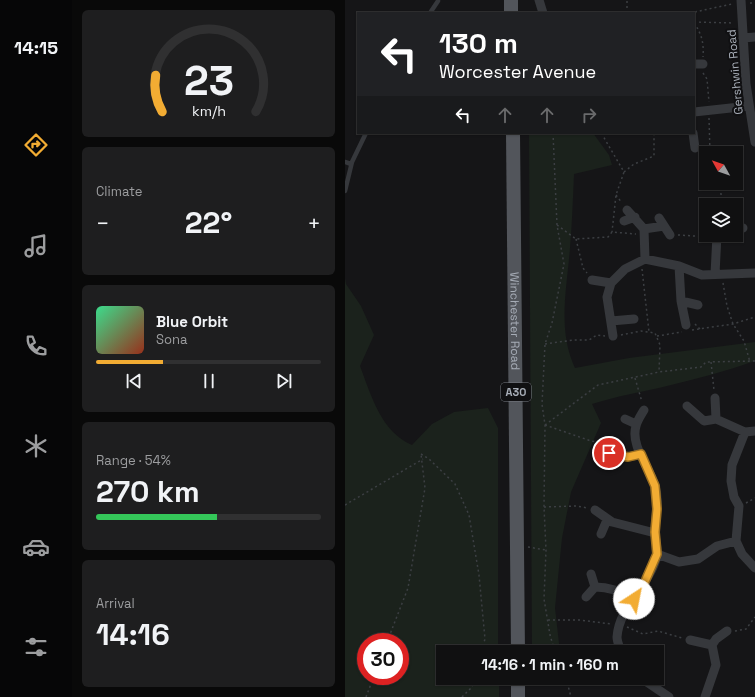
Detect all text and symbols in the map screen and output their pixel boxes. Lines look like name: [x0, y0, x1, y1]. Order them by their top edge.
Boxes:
text: 130 m: [439, 25, 518, 61]
icon: left: [373, 28, 425, 80]
street label: Gershwin Road: [723, 29, 747, 115]
text: 14:15: [14, 36, 58, 59]
text: 23: [184, 54, 234, 107]
text: Worcester Avenue: [439, 60, 596, 83]
text: km/h: [191, 101, 226, 119]
icon: left: [452, 104, 474, 126]
icon: ahead: [494, 104, 516, 126]
icon: ahead: [536, 104, 558, 126]
icon: right: [578, 104, 600, 126]
icon: directions: [22, 131, 50, 159]
north arrow: [699, 146, 743, 190]
map controls: [699, 146, 743, 242]
text: Climate: [96, 183, 142, 200]
button: layers: [699, 198, 743, 242]
text: 22°: [185, 203, 232, 242]
text: −: [96, 209, 110, 237]
text: +: [307, 209, 321, 237]
icon: music: [22, 232, 50, 260]
street label: Winchester Road: [506, 272, 523, 370]
text: Blue Orbit: [156, 312, 228, 331]
text: Sona: [156, 331, 187, 348]
icon: phone: [22, 332, 50, 360]
icon: previous: [123, 370, 145, 392]
icon: pause: [198, 370, 220, 392]
icon: next: [273, 370, 295, 392]
road number: A30: [501, 383, 531, 401]
icon: climate: [22, 432, 50, 460]
pin: [592, 436, 626, 470]
icon: arrive: [598, 442, 620, 464]
text: Range · 54%: [96, 452, 171, 469]
text: 270 km: [96, 472, 200, 511]
icon: car: [22, 533, 50, 561]
position arrow: [613, 578, 655, 620]
text: Arrival: [96, 595, 135, 612]
text: 14:16: [96, 615, 170, 654]
icon: filters: [22, 633, 50, 661]
speed limit sign: 30: [357, 633, 409, 685]
text: 14:16 · 1 min · 160 m: [481, 655, 619, 674]

